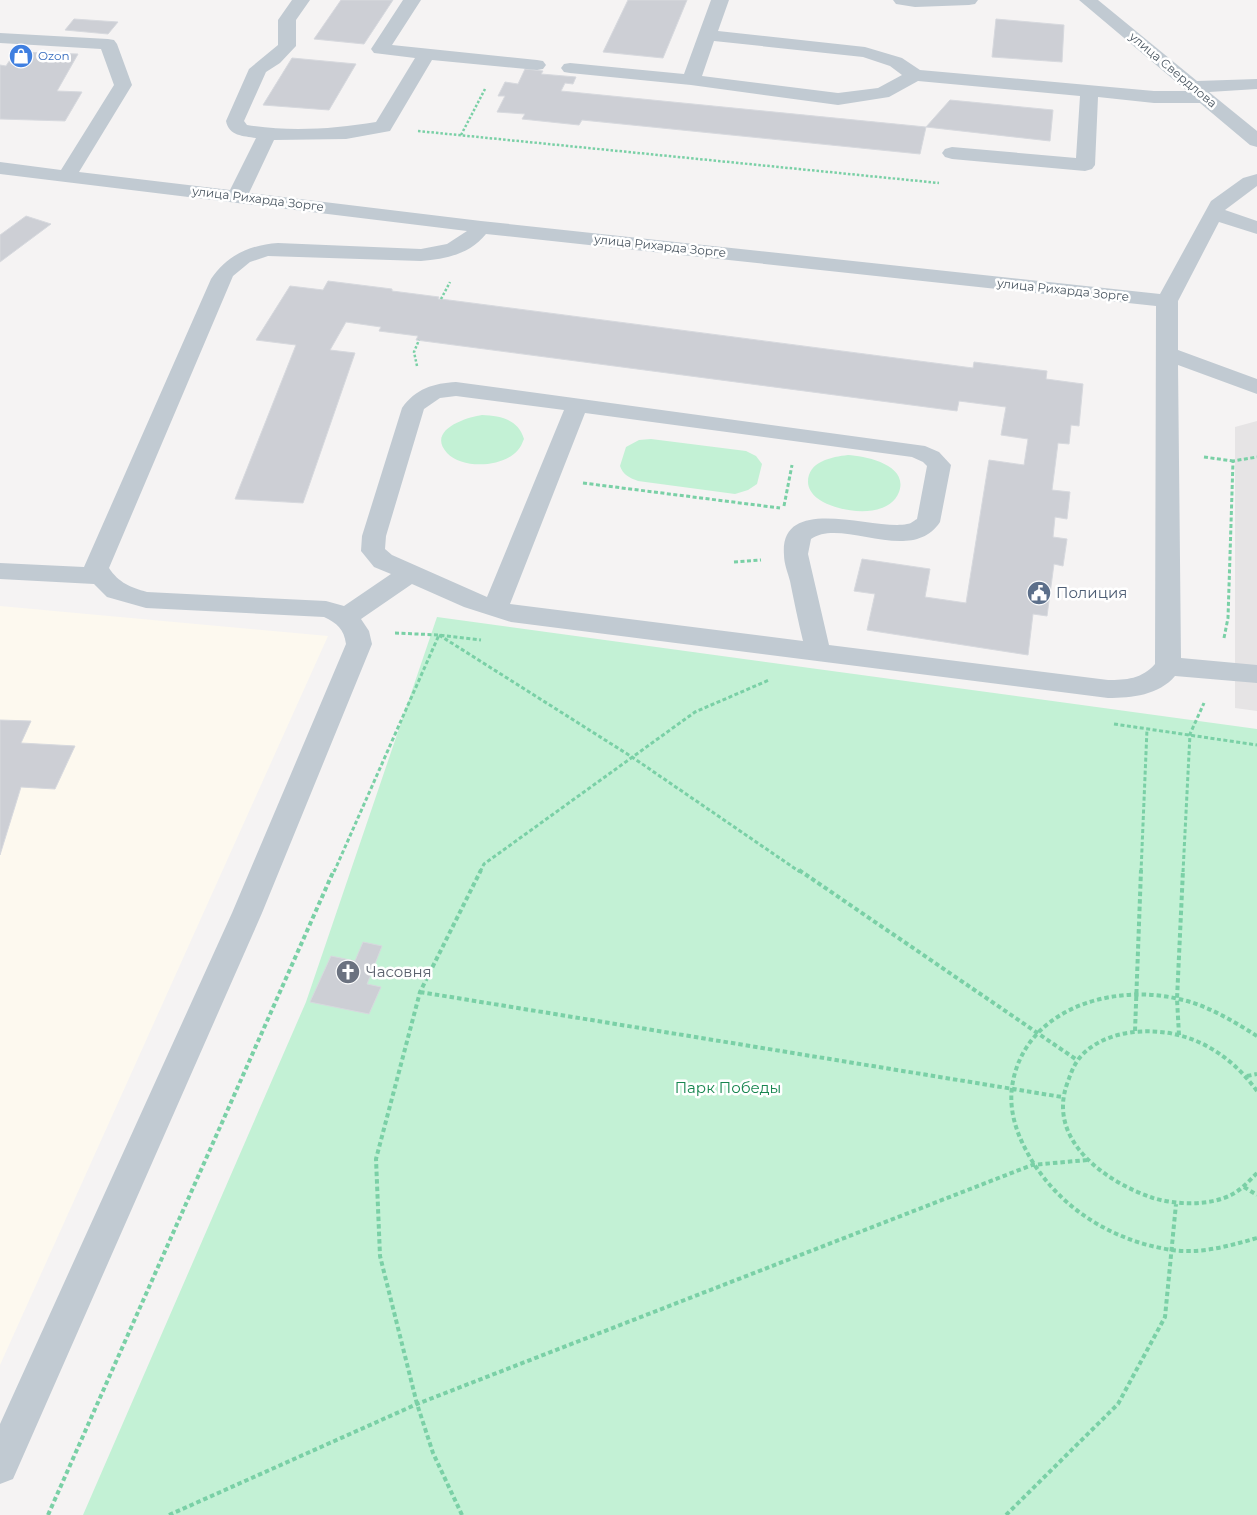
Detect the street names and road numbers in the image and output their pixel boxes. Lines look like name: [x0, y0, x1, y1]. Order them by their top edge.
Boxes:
street label: улица Свердлова: [1126, 28, 1220, 111]
street label: улица Рихарда Зорге: [190, 183, 325, 214]
street label: улица Рихарда Зорге: [592, 231, 727, 260]
street label: улица Рихарда Зорге: [995, 275, 1130, 304]

